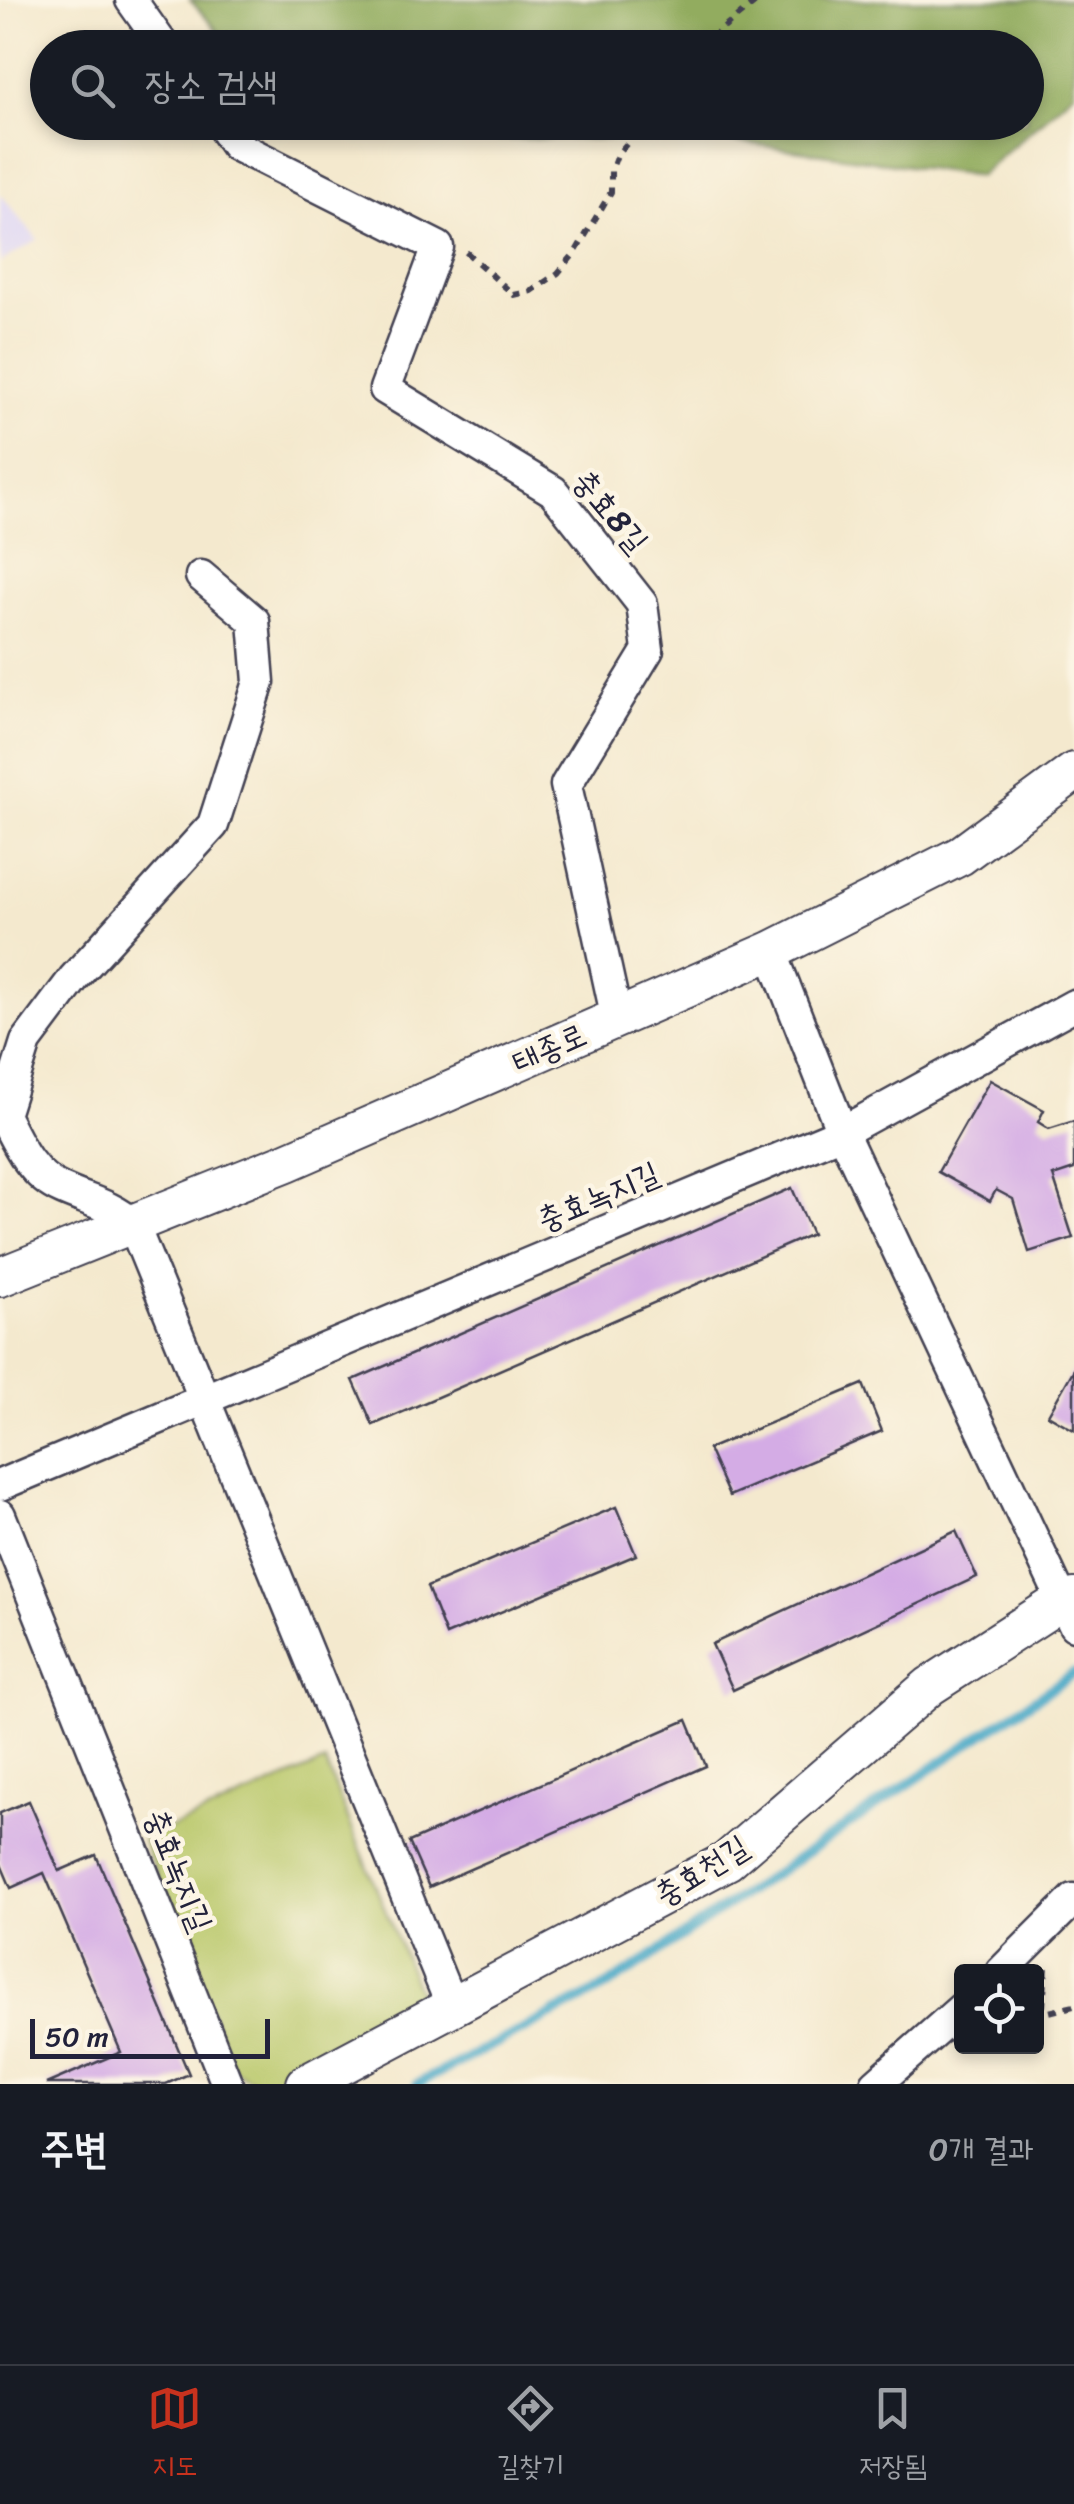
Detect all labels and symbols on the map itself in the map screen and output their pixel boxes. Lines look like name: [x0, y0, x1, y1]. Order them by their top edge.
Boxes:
street label: 충효8길: [558, 456, 663, 567]
street label: 태종로: [502, 1007, 596, 1090]
street label: 충효녹지길: [528, 1145, 669, 1248]
street label: 충효녹지길: [128, 1800, 229, 1941]
street label: 충효천길: [642, 1819, 760, 1922]
scale bar: [30, 2014, 270, 2058]

